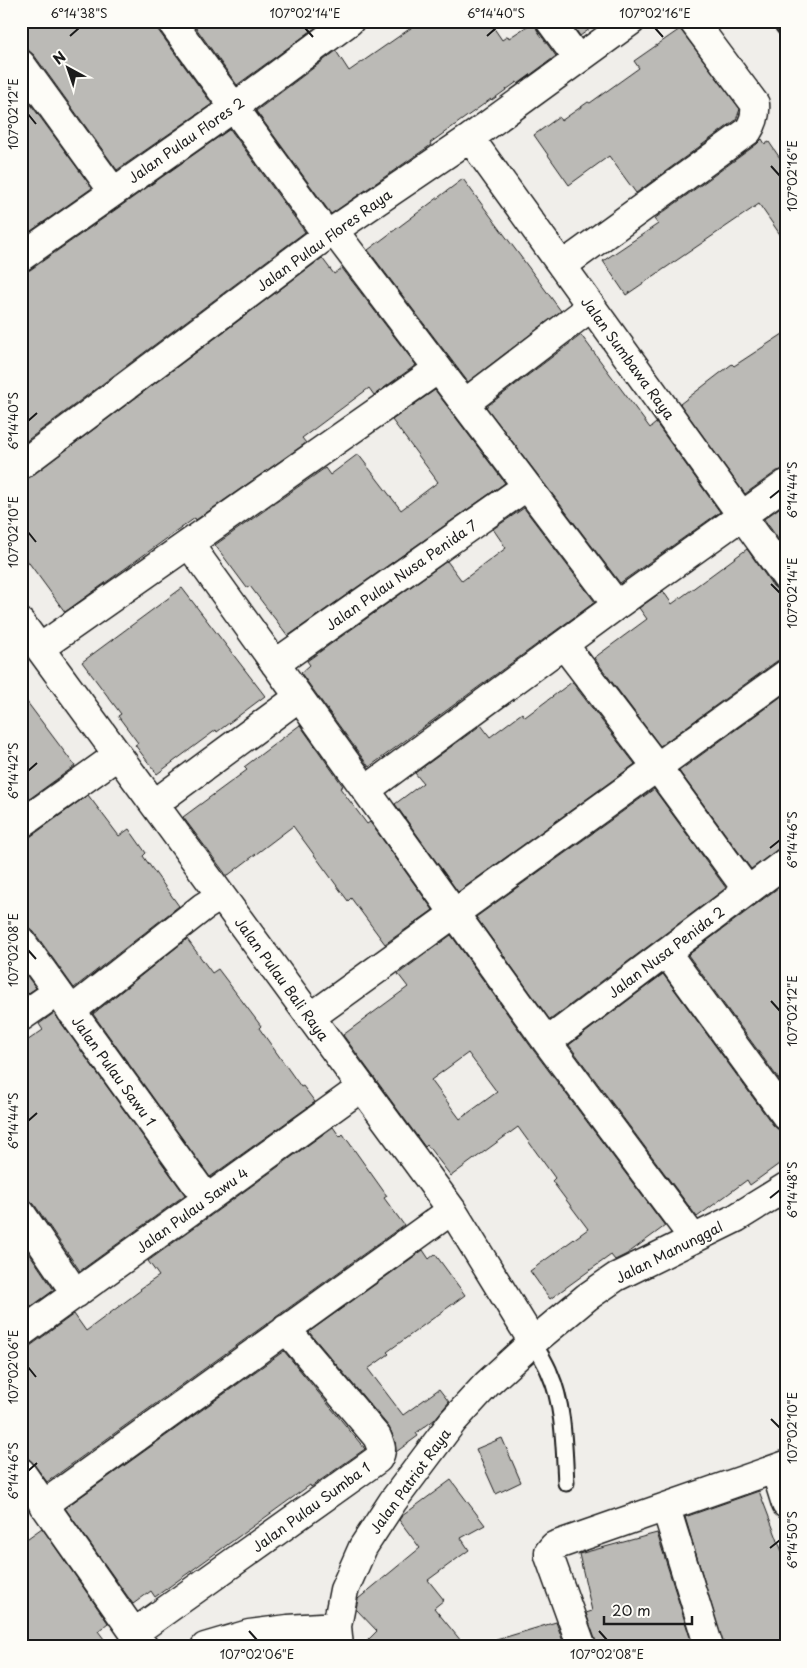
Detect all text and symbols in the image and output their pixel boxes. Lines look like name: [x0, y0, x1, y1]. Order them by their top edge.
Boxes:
text: 6°14'38"S: [50, 4, 108, 22]
text: 107°02'14"E: [269, 4, 341, 22]
text: 6°14'40"S: [467, 4, 525, 22]
text: 107°02'16"E: [619, 4, 691, 22]
north arrow: [42, 42, 92, 92]
text: N: [48, 46, 70, 69]
text: 107°02'12"E: [4, 78, 22, 150]
street label: Jalan Pulau Flores 2: [124, 92, 249, 188]
text: 107°02'16"E: [783, 140, 801, 212]
street label: Jalan Pulau Flores Raya: [252, 183, 397, 296]
street label: Jalan Sumbawa Raya: [576, 292, 680, 424]
text: 6°14'40"S: [4, 392, 22, 450]
text: 6°14'44"S: [783, 461, 801, 519]
text: 107°02'10"E: [4, 496, 22, 568]
street label: Jalan Pulau Nusa Penida 7: [321, 515, 481, 635]
text: 107°02'14"E: [783, 557, 801, 629]
text: 6°14'42"S: [4, 742, 22, 800]
text: 6°14'46"S: [783, 811, 801, 869]
street label: Jalan Nusa Penida 2: [603, 901, 729, 1003]
text: 107°02'08"E: [4, 913, 22, 987]
street label: Jalan Pulau Bali Raya: [230, 913, 334, 1045]
text: 107°02'12"E: [783, 975, 801, 1047]
street label: Jalan Pulau Sawu 1: [67, 1012, 161, 1130]
text: 6°14'44"S: [4, 1092, 22, 1150]
street label: Jalan Pulau Sawu 4: [131, 1162, 253, 1258]
text: 6°14'48"S: [783, 1162, 801, 1218]
street label: Jalan Manunggal: [612, 1216, 726, 1288]
text: 107°02'06"E: [4, 1330, 22, 1404]
text: 107°02'10"E: [783, 1392, 801, 1464]
street label: Jalan Patriot Raya: [364, 1424, 456, 1538]
text: 6°14'46"S: [4, 1442, 22, 1500]
street label: Jalan Pulau Sumba 1: [248, 1457, 374, 1557]
text: 6°14'50"S: [783, 1511, 801, 1569]
scale bar: [604, 1593, 692, 1625]
text: 20 m: [612, 1598, 651, 1621]
text: 107°02'06"E: [220, 1645, 294, 1663]
text: 107°02'08"E: [570, 1645, 644, 1663]

